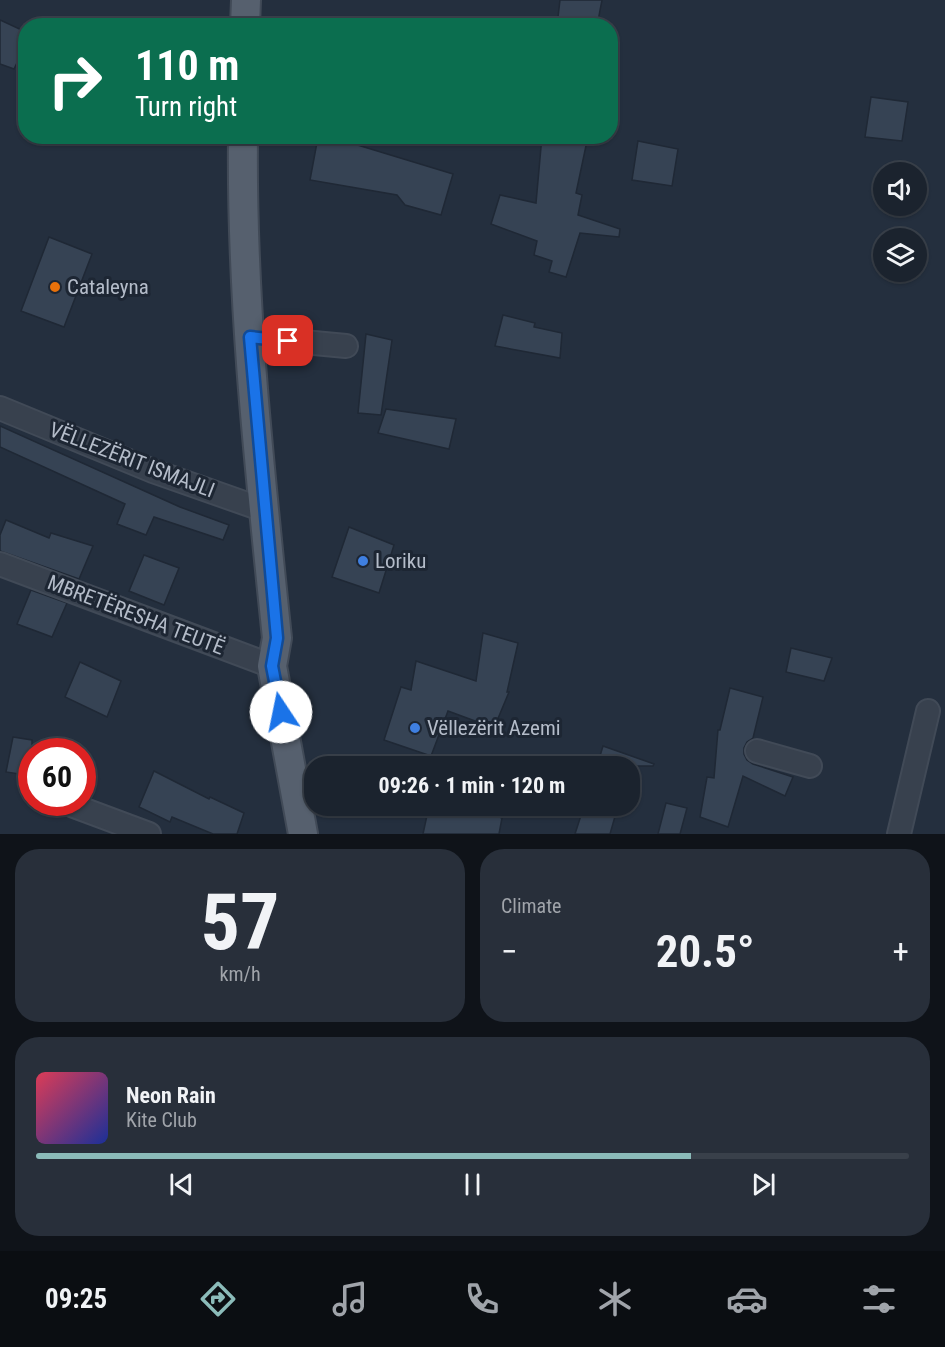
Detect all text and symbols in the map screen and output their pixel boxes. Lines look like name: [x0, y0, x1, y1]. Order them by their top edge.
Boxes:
text: 110 m: [135, 41, 240, 90]
icon: right: [36, 42, 114, 120]
text: Turn right: [135, 91, 237, 123]
map controls: [873, 162, 927, 282]
button: sound: [873, 162, 927, 216]
button: layers: [873, 228, 927, 282]
place label: Cataleyna: [67, 275, 149, 299]
marker: Cataleyna: [48, 280, 62, 294]
pin: [262, 315, 313, 366]
icon: arrive: [271, 324, 304, 357]
street label: VËLLEZËRIT ISMAJLI: [46, 417, 218, 503]
place label: Loriku: [375, 549, 426, 573]
marker: Loriku: [356, 554, 370, 568]
street label: MBRETËRESHA TEUTË: [44, 570, 228, 660]
position arrow: [249, 680, 313, 744]
place label: Vëllezërit Azemi: [427, 716, 561, 740]
marker: Vëllezërit Azemi: [408, 721, 422, 735]
speed limit sign: 60: [18, 738, 96, 816]
text: 09:26 · 1 min · 120 m: [379, 773, 565, 798]
text: 57: [201, 877, 279, 968]
text: Climate: [501, 894, 561, 918]
text: 20.5°: [656, 925, 754, 978]
text: −: [501, 932, 518, 971]
text: +: [893, 932, 909, 971]
text: km/h: [219, 962, 261, 986]
text: Neon Rain: [126, 1083, 216, 1108]
text: Kite Club: [126, 1108, 197, 1132]
icon: previous: [165, 1168, 198, 1201]
icon: pause: [456, 1168, 489, 1201]
icon: next: [747, 1168, 780, 1201]
icon: directions: [197, 1278, 239, 1320]
icon: music: [329, 1278, 371, 1320]
icon: phone: [461, 1278, 503, 1320]
icon: climate: [594, 1278, 636, 1320]
icon: car: [726, 1278, 768, 1320]
icon: filters: [858, 1278, 900, 1320]
text: 09:25: [45, 1283, 107, 1315]

